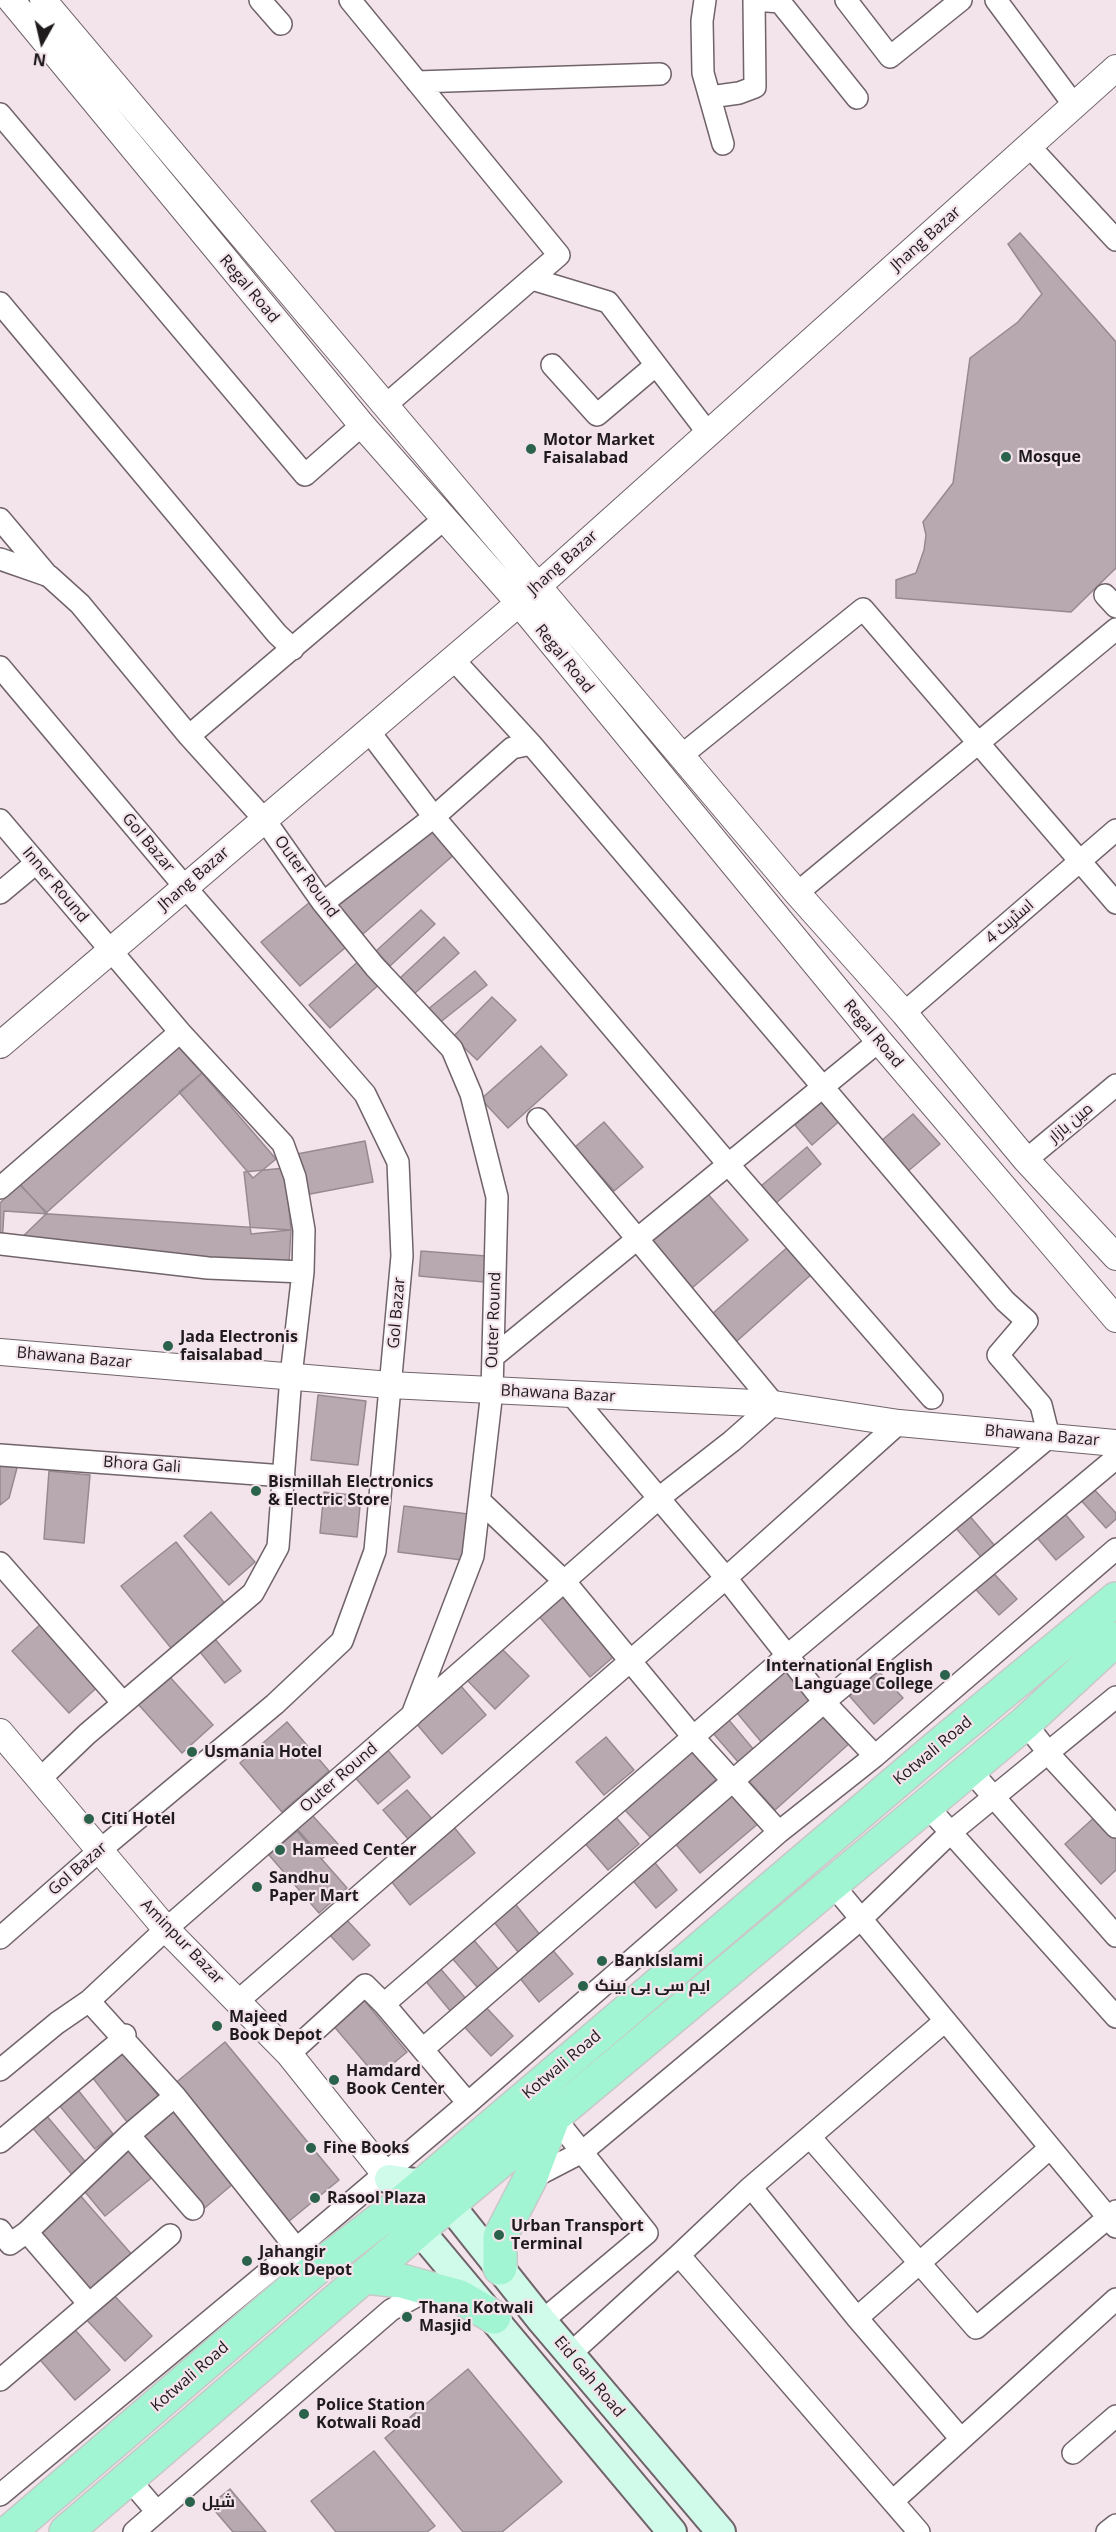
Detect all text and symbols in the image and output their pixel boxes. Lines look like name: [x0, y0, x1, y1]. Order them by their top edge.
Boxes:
north arrow: [12, 12, 72, 72]
text: N: [32, 48, 47, 72]
street label: Jhang Bazar: [887, 202, 965, 276]
street label: Regal Road: [215, 251, 283, 327]
place label: Motor Market Faisalabad: [543, 430, 655, 468]
marker: Motor Market Faisalabad: [524, 442, 538, 456]
place label: Mosque: [1018, 447, 1081, 467]
marker: Mosque: [999, 450, 1013, 464]
street label: Jhang Bazar: [524, 526, 602, 600]
street label: Regal Road: [530, 621, 598, 697]
street label: Gol Bazar: [118, 809, 178, 877]
street label: Outer Round: [270, 832, 342, 922]
street label: Inner Round: [18, 843, 92, 927]
street label: Jhang Bazar: [155, 843, 233, 915]
street label: اسٹریٹ 4: [982, 896, 1038, 948]
street label: Regal Road: [839, 996, 907, 1072]
street label: مین بازار: [1045, 1099, 1097, 1147]
street label: Outer Round: [483, 1271, 505, 1369]
street label: Gol Bazar: [384, 1276, 410, 1350]
place label: Jada Electronis faisalabad: [180, 1327, 298, 1365]
marker: Jada Electronis faisalabad: [161, 1339, 175, 1353]
street label: Bhawana Bazar: [16, 1343, 132, 1373]
street label: Bhawana Bazar: [500, 1381, 616, 1407]
street label: Bhawana Bazar: [984, 1421, 1100, 1451]
street label: Bhora Gali: [102, 1453, 182, 1477]
place label: Bismillah Electronics & Electric Store: [268, 1472, 434, 1510]
marker: Bismillah Electronics & Electric Store: [249, 1484, 263, 1498]
place label: International English Language College: [766, 1656, 933, 1694]
marker: International English Language College: [938, 1668, 952, 1682]
street label: Kotwali Road: [890, 1713, 976, 1789]
street label: Outer Round: [296, 1739, 382, 1817]
place label: Usmania Hotel: [204, 1742, 322, 1762]
marker: Usmania Hotel: [185, 1745, 199, 1759]
place label: Citi Hotel: [101, 1809, 175, 1829]
marker: Citi Hotel: [82, 1812, 96, 1826]
street label: Gol Bazar: [45, 1838, 111, 1900]
place label: Hameed Center: [292, 1840, 417, 1860]
marker: Hameed Center: [273, 1843, 287, 1857]
place label: Sandhu Paper Mart: [269, 1868, 359, 1906]
marker: Sandhu Paper Mart: [250, 1880, 264, 1894]
street label: Aminpur Bazar: [136, 1895, 228, 1989]
place label: BankIslami: [614, 1951, 703, 1971]
marker: BankIslami: [595, 1954, 609, 1968]
place label: ایم سی بی بینک: [595, 1976, 711, 1996]
marker: ایم سی بی بینک: [576, 1979, 590, 1993]
place label: Majeed Book Depot: [229, 2007, 322, 2045]
marker: Majeed Book Depot: [210, 2019, 224, 2033]
street label: Kotwali Road: [519, 2027, 605, 2103]
place label: Hamdard Book Center: [346, 2061, 444, 2099]
marker: Hamdard Book Center: [327, 2073, 341, 2087]
place label: Fine Books: [323, 2138, 409, 2158]
marker: Fine Books: [304, 2141, 318, 2155]
place label: Rasool Plaza: [327, 2188, 426, 2208]
marker: Rasool Plaza: [308, 2191, 322, 2205]
place label: Urban Transport Terminal: [511, 2216, 644, 2254]
marker: Urban Transport Terminal: [492, 2228, 506, 2242]
place label: Jahangir Book Depot: [259, 2242, 352, 2280]
marker: Jahangir Book Depot: [240, 2254, 254, 2268]
place label: Thana Kotwali Masjid: [419, 2298, 533, 2336]
marker: Thana Kotwali Masjid: [400, 2310, 414, 2324]
street label: Eid Gah Road: [550, 2333, 628, 2421]
street label: Kotwali Road: [147, 2338, 233, 2416]
place label: Police Station Kotwali Road: [316, 2395, 425, 2433]
marker: Police Station Kotwali Road: [297, 2407, 311, 2421]
place label: شیل: [202, 2492, 235, 2512]
marker: شیل: [183, 2495, 197, 2509]

